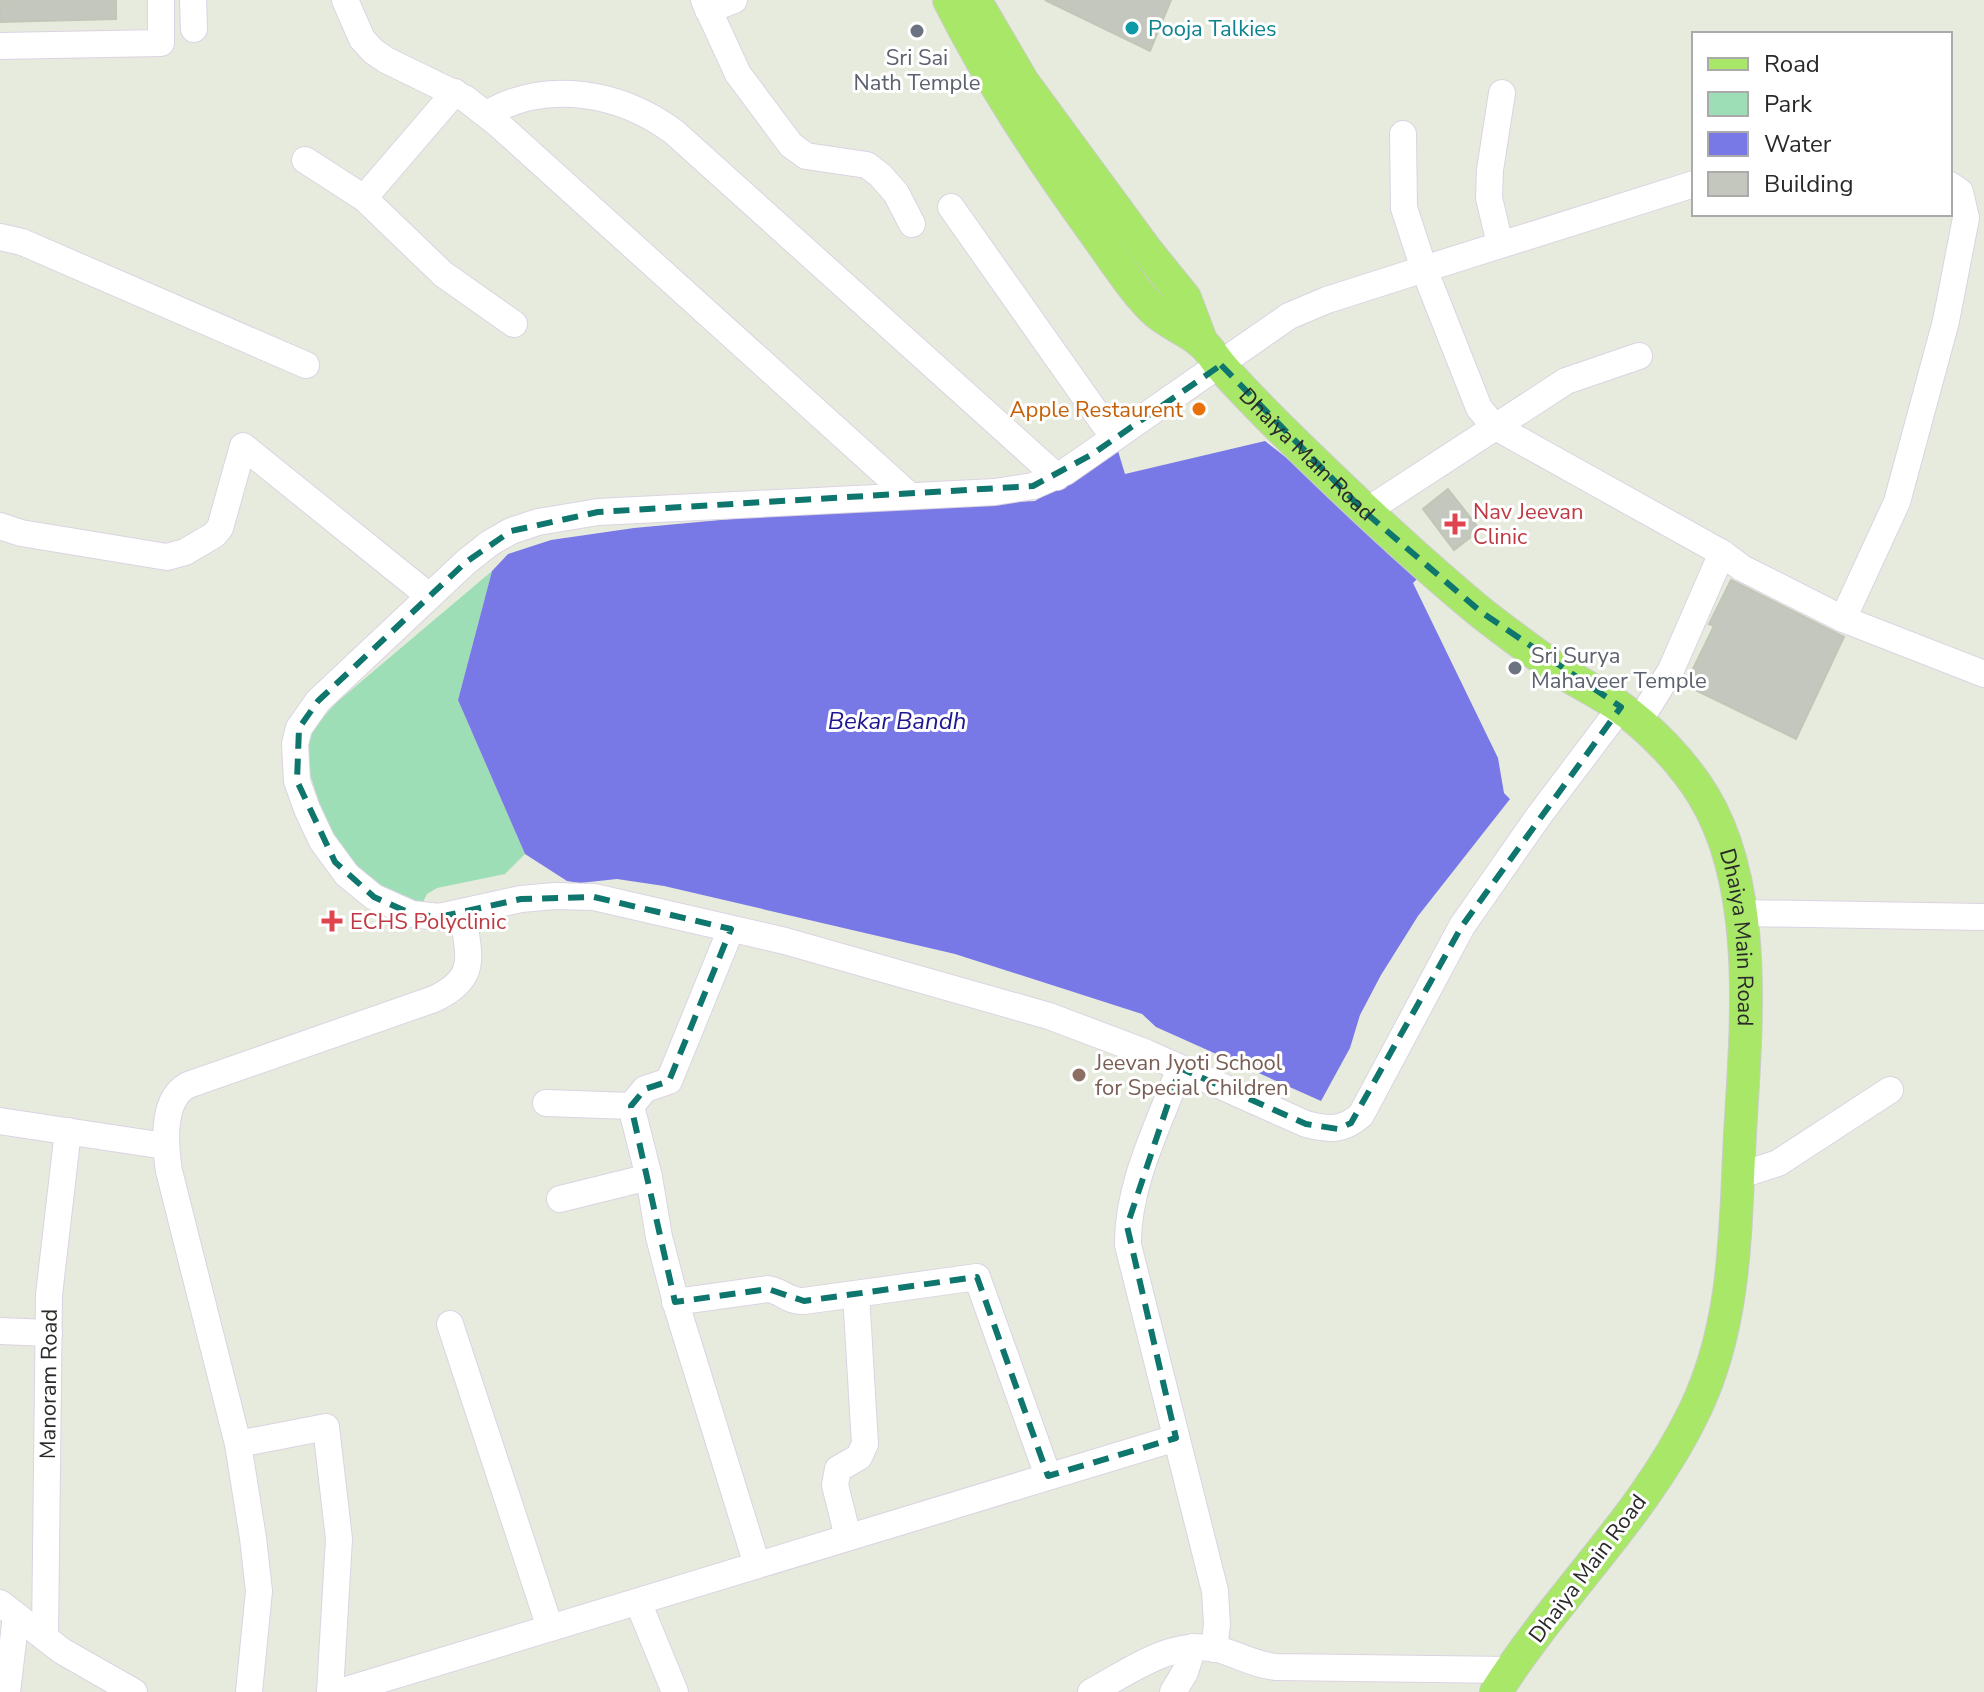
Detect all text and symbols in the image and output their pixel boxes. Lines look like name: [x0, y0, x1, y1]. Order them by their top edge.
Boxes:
place label: Pooja Talkies: [1148, 14, 1277, 44]
marker: Pooja Talkies: [1123, 19, 1141, 37]
marker: Sri Sai Nath Temple: [908, 22, 926, 40]
legend: [1692, 32, 1952, 216]
place label: Sri Sai Nath Temple: [854, 43, 980, 98]
text: Road: [1764, 48, 1820, 80]
text: Park: [1764, 88, 1813, 120]
text: Water: [1764, 128, 1832, 160]
text: Building: [1764, 168, 1854, 200]
street label: Dhaiya Main Road: [1232, 381, 1381, 528]
place label: Apple Restaurent: [1010, 395, 1183, 425]
marker: Apple Restaurent: [1190, 400, 1208, 418]
place label: Nav Jeevan Clinic: [1473, 497, 1583, 552]
marker: Nav Jeevan Clinic: [1444, 513, 1466, 535]
place label: Sri Surya Mahaveer Temple: [1531, 641, 1707, 696]
marker: Sri Surya Mahaveer Temple: [1506, 659, 1524, 677]
water label: Bekar Bandh: [828, 705, 966, 737]
street label: Dhaiya Main Road: [1712, 845, 1760, 1027]
place label: ECHS Polyclinic: [350, 907, 506, 937]
marker: ECHS Polyclinic: [321, 910, 343, 932]
place label: Jeevan Jyoti School for Special Children: [1094, 1048, 1289, 1103]
marker: Jeevan Jyoti School for Special Children: [1070, 1066, 1088, 1084]
street label: Manoram Road: [33, 1309, 65, 1459]
street label: Dhaiya Main Road: [1522, 1488, 1654, 1649]

